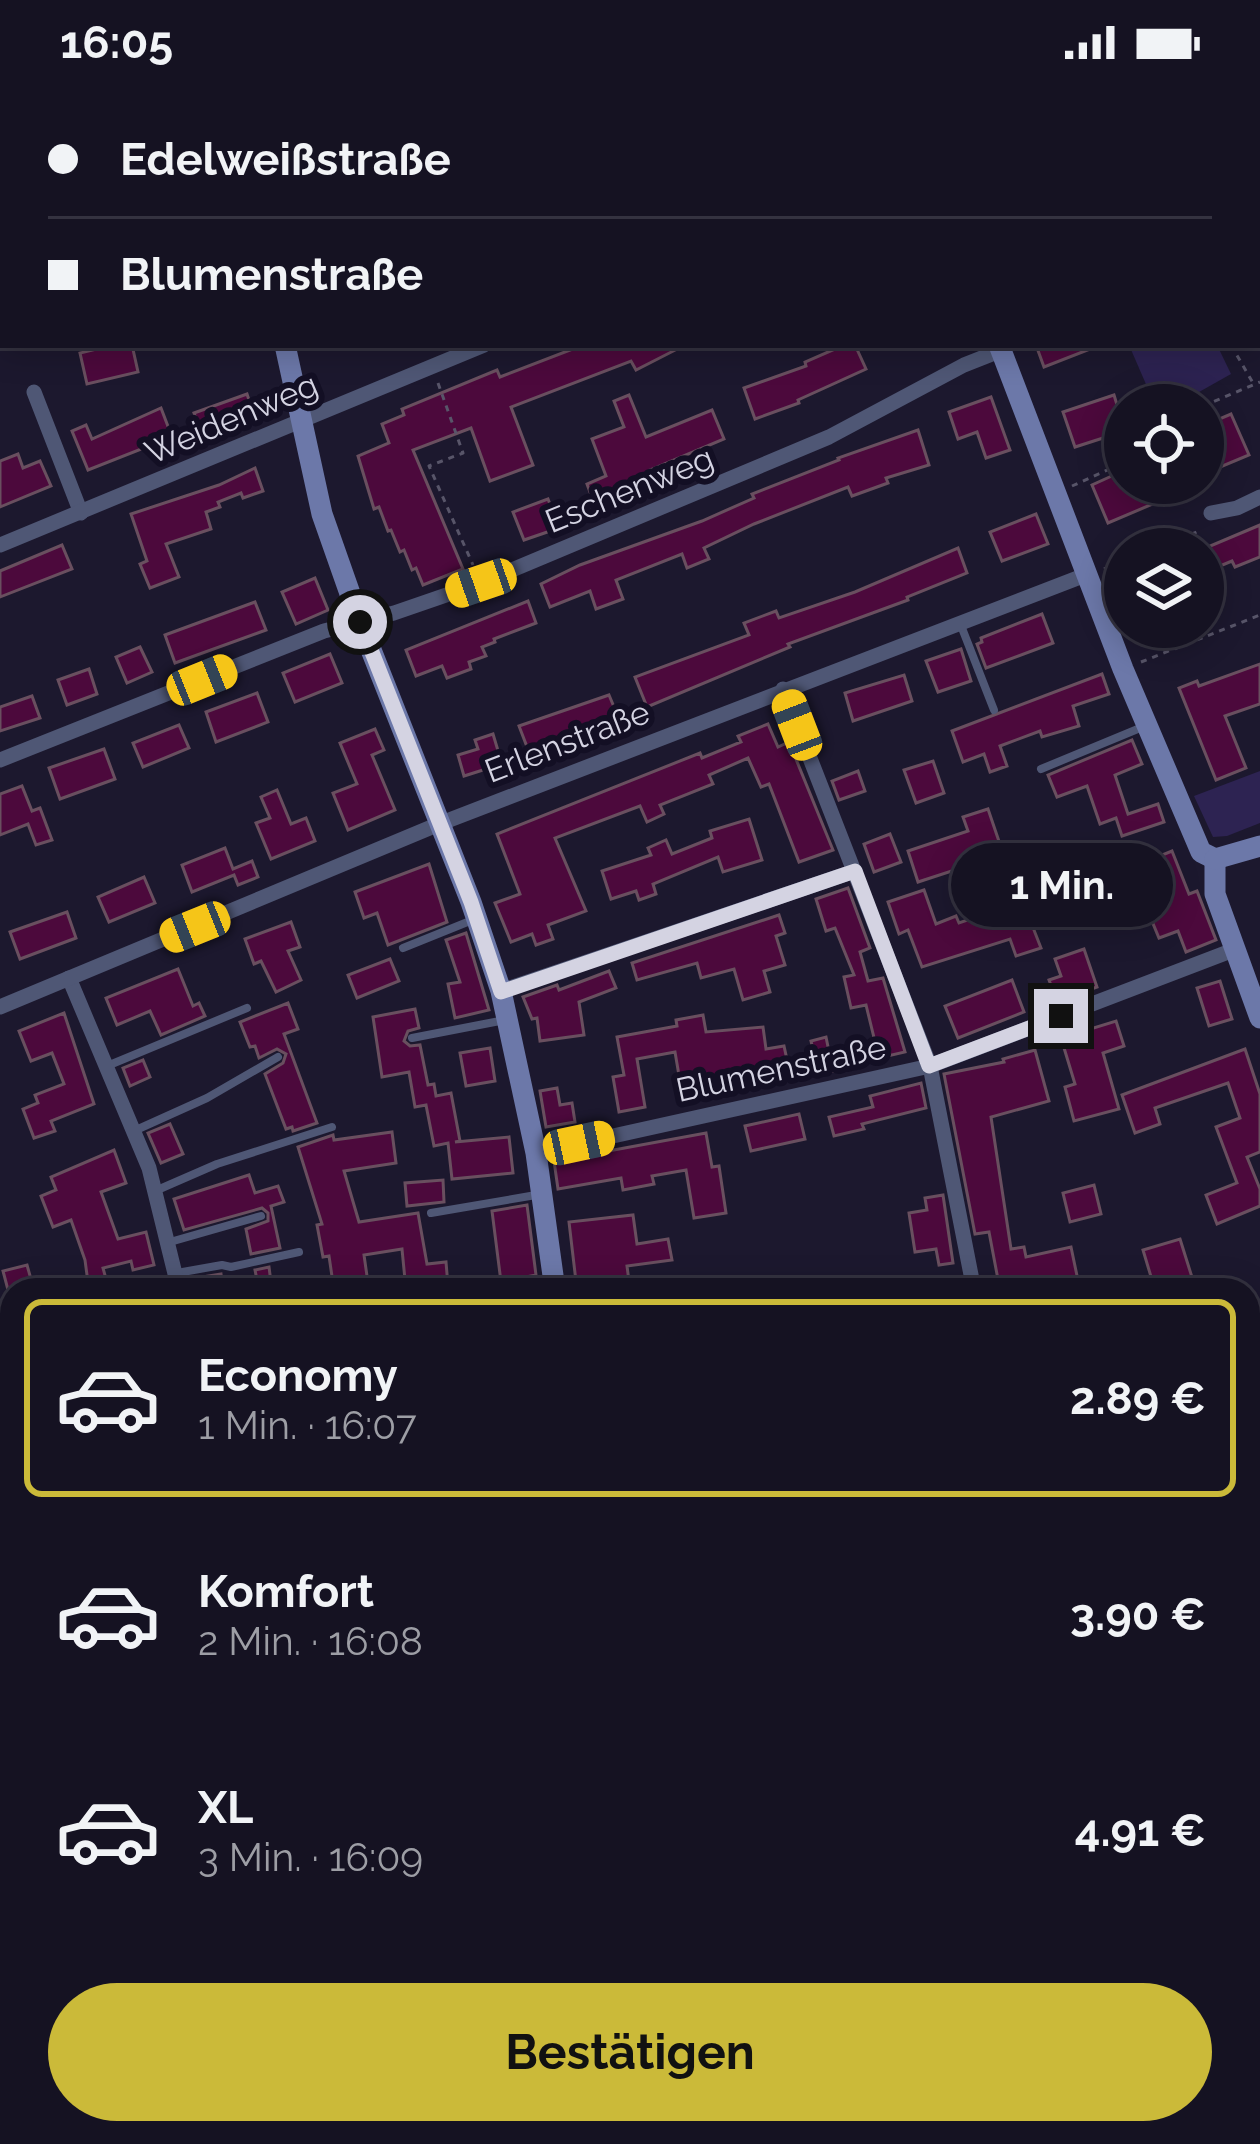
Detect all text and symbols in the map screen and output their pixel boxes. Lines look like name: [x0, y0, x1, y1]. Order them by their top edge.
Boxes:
text: 16:05: [60, 16, 173, 69]
text: Edelweißstraße: [120, 133, 451, 186]
text: Blumenstraße: [120, 248, 423, 301]
street label: Weidenweg: [139, 365, 323, 472]
map controls: [1104, 384, 1224, 648]
button: locate: [1104, 384, 1224, 504]
street label: Eschenweg: [540, 438, 719, 541]
button: layers: [1104, 528, 1224, 648]
car: [441, 554, 521, 612]
route start: [333, 595, 387, 649]
car: [162, 650, 242, 710]
car: [767, 685, 827, 765]
street label: Erlenstraße: [479, 692, 655, 791]
callout: 1 Min.: [950, 842, 1172, 926]
text: 1 Min.: [1010, 862, 1114, 908]
car: [155, 897, 235, 957]
route end: [1034, 989, 1088, 1043]
street label: Blumenstraße: [673, 1027, 890, 1110]
car: [540, 1118, 618, 1168]
icon: car: [54, 1344, 162, 1452]
text: Economy: [198, 1349, 398, 1402]
text: 2.89 €: [1070, 1372, 1206, 1425]
text: 1 Min. · 16:07: [198, 1402, 417, 1448]
icon: car: [54, 1560, 162, 1668]
text: Komfort: [198, 1565, 374, 1618]
text: 3.90 €: [1070, 1588, 1206, 1641]
text: 2 Min. · 16:08: [198, 1618, 423, 1664]
icon: car: [54, 1776, 162, 1884]
text: XL: [198, 1781, 253, 1834]
text: 4.91 €: [1075, 1804, 1206, 1857]
text: 3 Min. · 16:09: [198, 1834, 423, 1880]
button: Bestätigen: [48, 1983, 1212, 2121]

